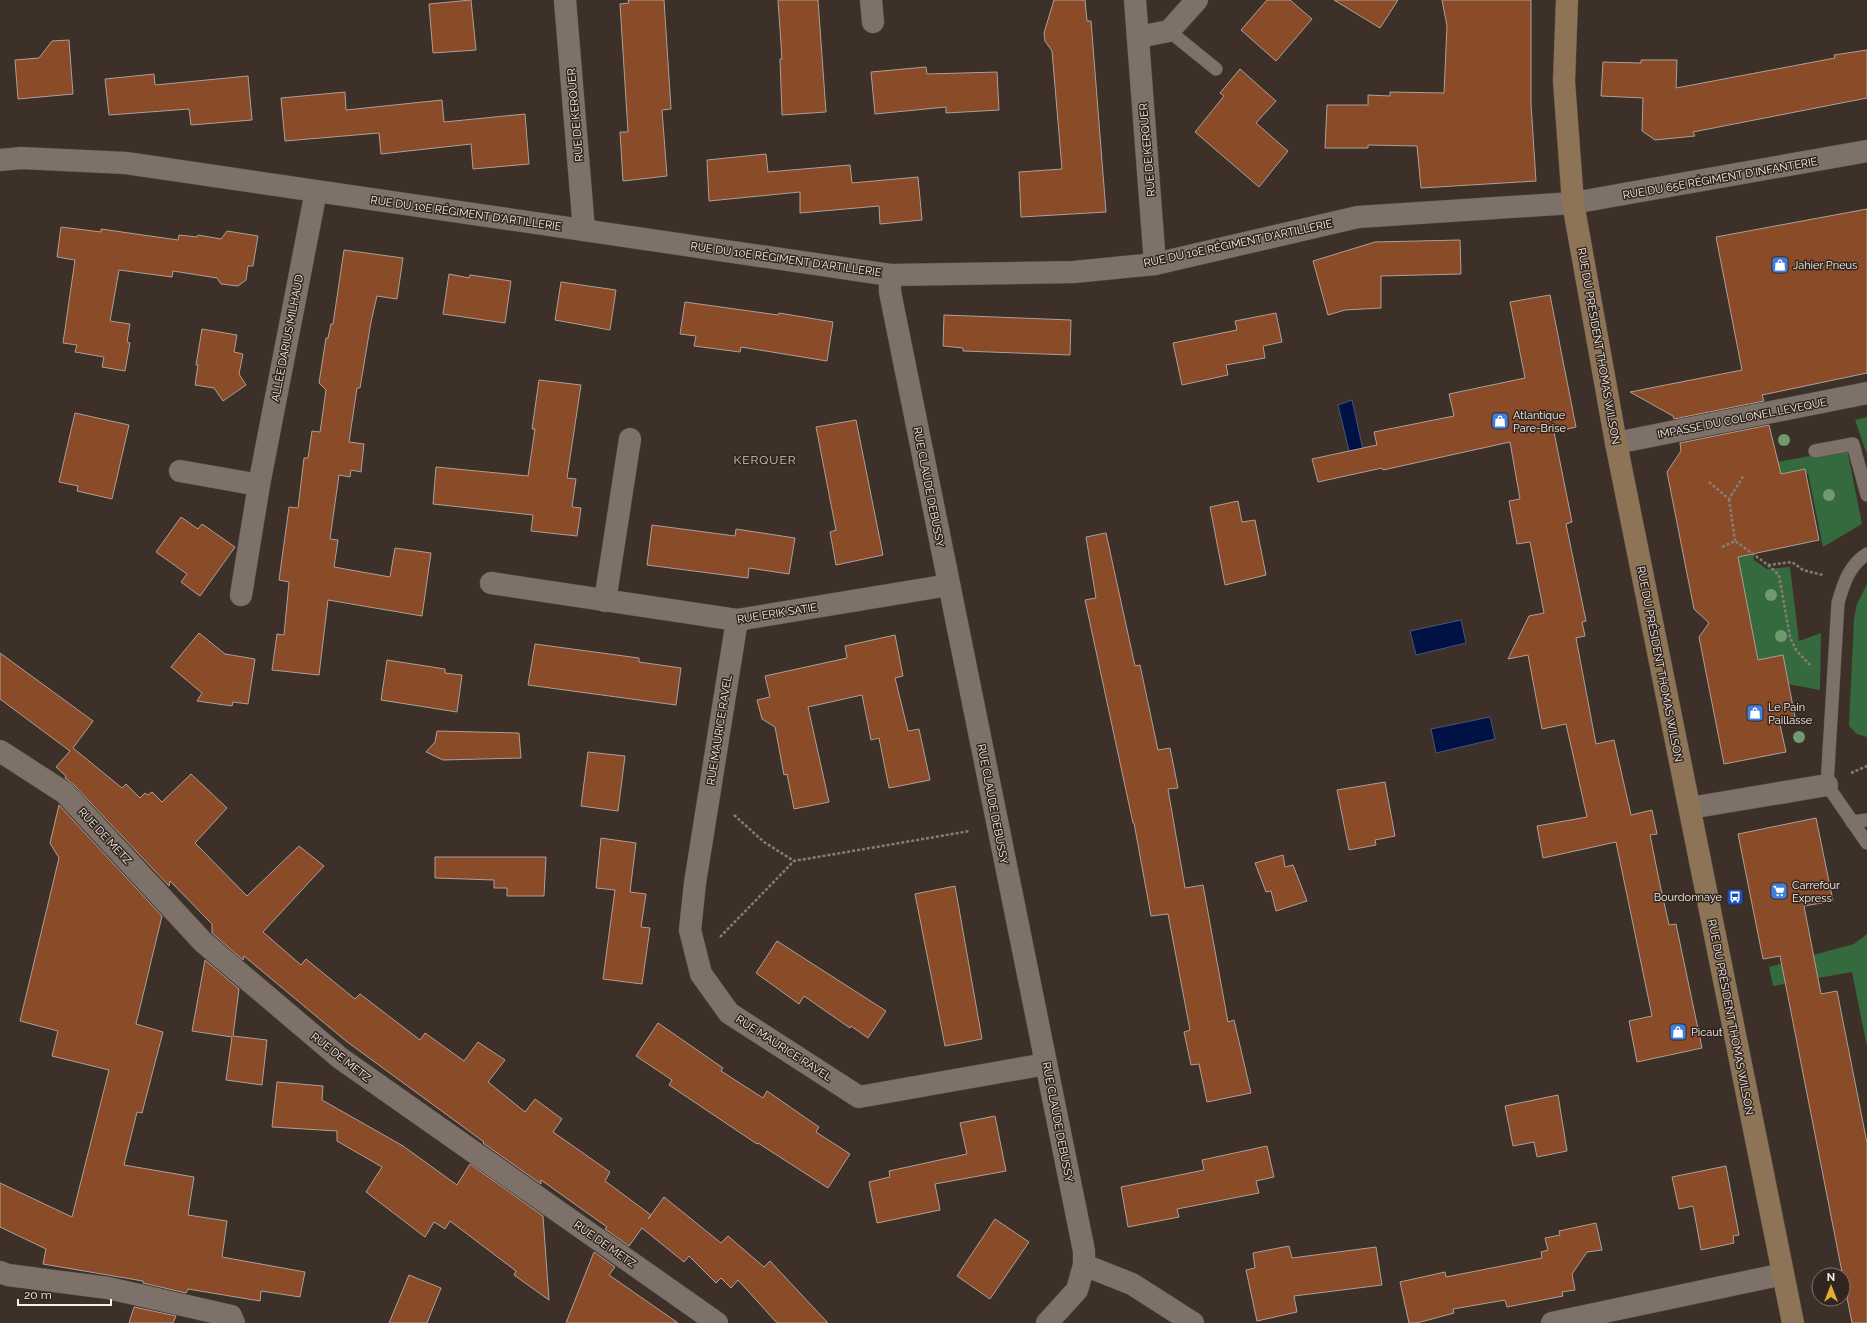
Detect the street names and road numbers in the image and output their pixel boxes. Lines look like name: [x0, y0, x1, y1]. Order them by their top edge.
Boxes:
street label: RUE DE KERQUER: [565, 68, 586, 162]
street label: RUE DE KERQUER: [1137, 103, 1158, 197]
street label: RUE DU 65E RÉGIMENT D'INFANTERIE: [1622, 154, 1819, 202]
street label: RUE DU 10E RÉGIMENT D'ARTILLERIE: [370, 193, 563, 233]
street label: RUE DU 10E RÉGIMENT D'ARTILLERIE: [1142, 216, 1334, 270]
street label: RUE DU 10E RÉGIMENT D'ARTILLERIE: [690, 239, 883, 279]
street label: RUE DU PRÉSIDENT THOMAS WILSON: [1575, 247, 1623, 445]
street label: ALLÉE DARIUS MILHAUD: [268, 273, 306, 403]
street label: IMPASSE DU COLONEL LEVEQUE: [1656, 396, 1828, 441]
street label: RUE CLAUDE DEBUSSY: [910, 426, 947, 548]
street label: RUE DU PRÉSIDENT THOMAS WILSON: [1634, 565, 1686, 763]
street label: RUE ERIK SATIE: [736, 601, 818, 626]
street label: RUE MAURICE RAVEL: [704, 673, 735, 786]
street label: RUE CLAUDE DEBUSSY: [974, 743, 1011, 865]
street label: RUE DE METZ: [75, 805, 134, 867]
street label: RUE DU PRÉSIDENT THOMAS WILSON: [1705, 918, 1757, 1116]
street label: RUE MAURICE RAVEL: [733, 1013, 835, 1085]
street label: RUE DE METZ: [308, 1030, 373, 1085]
street label: RUE CLAUDE DEBUSSY: [1039, 1061, 1076, 1183]
street label: RUE DE METZ: [571, 1218, 638, 1271]

